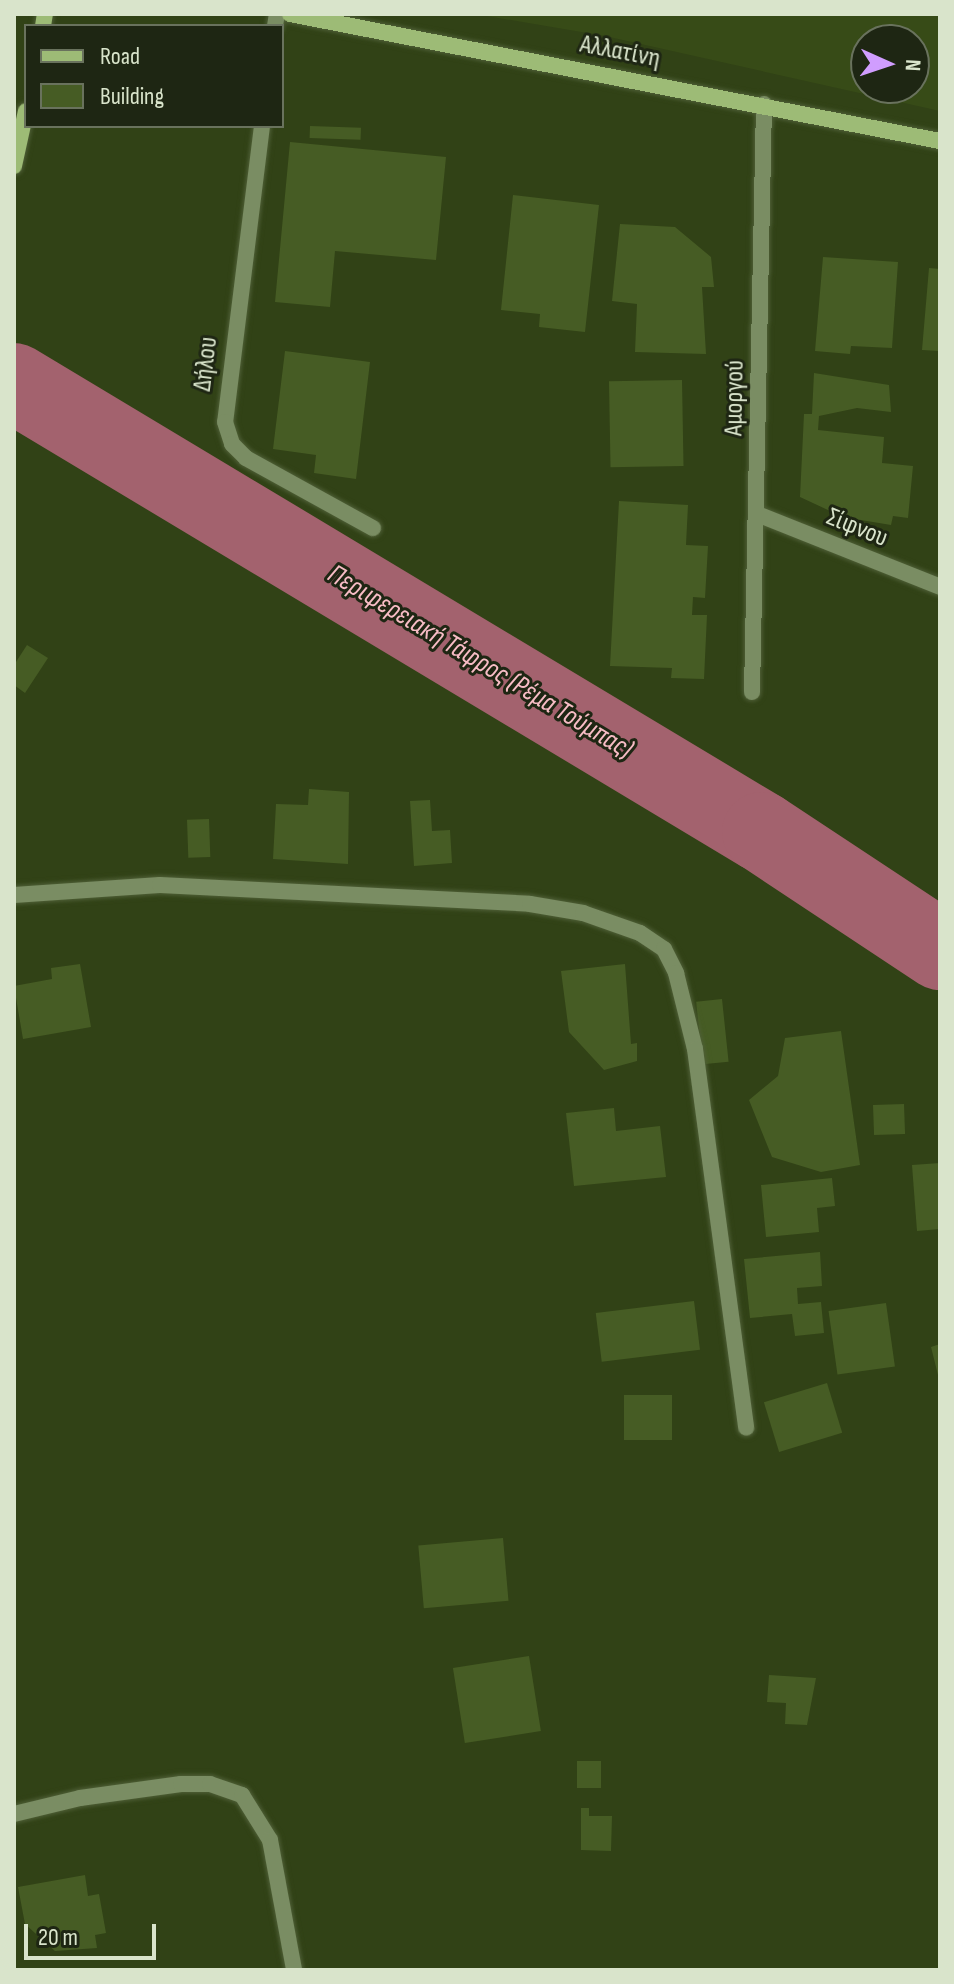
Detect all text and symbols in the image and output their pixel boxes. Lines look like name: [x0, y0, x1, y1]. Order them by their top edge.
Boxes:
legend: [24, 24, 284, 128]
north arrow: [850, 24, 930, 104]
street label: Αλλατίνη: [577, 29, 663, 75]
text: Road: [100, 42, 140, 71]
text: N: [899, 59, 926, 72]
text: Building: [100, 82, 164, 111]
street label: Δήλου: [187, 335, 225, 393]
street label: Αμοργού: [719, 360, 751, 436]
street label: Σίφνου: [822, 502, 892, 554]
water label: Περιφερειακή Τάφρος (Ρέμα Τούμπας): [321, 558, 639, 766]
scale bar: [28, 1908, 160, 1958]
text: 20 m: [38, 1923, 78, 1952]

